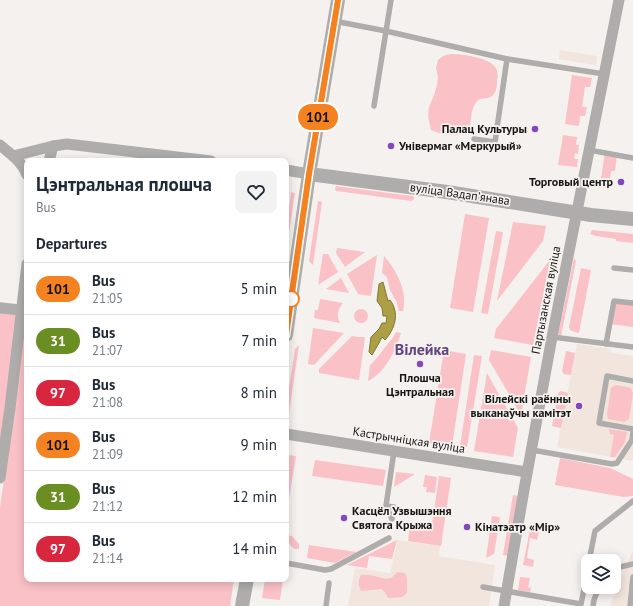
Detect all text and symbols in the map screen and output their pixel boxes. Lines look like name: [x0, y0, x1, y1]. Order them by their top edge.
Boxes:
line badge: 101: [295, 104, 341, 130]
text: 101: [306, 108, 330, 126]
place label: Палац Культуры: [442, 121, 527, 136]
marker: Палац Культуры: [530, 124, 540, 134]
place label: Універмаг «Меркурый»: [398, 138, 522, 153]
marker: Універмаг «Меркурый»: [386, 141, 396, 151]
button: heart: [235, 171, 277, 213]
text: Цэнтральная плошча: [36, 172, 212, 196]
place label: Торговый центр: [529, 174, 614, 189]
marker: Торговый центр: [616, 177, 626, 187]
street label: вуліца Вадапʼянава: [409, 179, 511, 208]
text: Bus: [36, 199, 56, 216]
text: Departures: [36, 234, 107, 253]
street label: Партызанская вуліца: [528, 245, 563, 355]
text: Bus: [92, 271, 115, 290]
text: 5 min: [240, 279, 277, 298]
text: 101: [46, 280, 70, 298]
text: 21:05: [92, 290, 123, 307]
unlabelled marker: [282, 290, 300, 308]
text: Bus: [92, 323, 115, 342]
text: 7 min: [241, 331, 277, 350]
text: 31: [50, 332, 66, 350]
district label: Вілейка: [395, 339, 449, 359]
text: 21:07: [92, 342, 123, 359]
marker: Плошча Цэнтральная: [415, 359, 425, 369]
place label: Плошча Цэнтральная: [386, 370, 454, 399]
text: Bus: [92, 375, 115, 394]
text: 8 min: [240, 383, 277, 402]
text: 97: [50, 384, 66, 402]
place label: Вілейскі раённы выканаўчы камітэт: [471, 391, 571, 420]
text: 21:08: [92, 394, 123, 411]
marker: Вілейскі раённы выканаўчы камітэт: [574, 401, 584, 411]
street label: Кастрычніцкая вуліца: [352, 423, 466, 456]
text: Bus: [92, 427, 115, 446]
text: 9 min: [240, 435, 277, 454]
text: 101: [46, 436, 70, 454]
text: 21:09: [92, 446, 123, 463]
text: Bus: [92, 479, 115, 498]
text: 12 min: [232, 487, 277, 506]
text: 31: [50, 488, 66, 506]
text: 21:12: [92, 498, 123, 515]
place label: Касцёл Узвышэння Святога Крыжа: [352, 503, 452, 532]
marker: Касцёл Узвышэння Святога Крыжа: [339, 513, 349, 523]
place label: Кінатэатр «Мір»: [475, 519, 560, 534]
marker: Кінатэатр «Мір»: [462, 522, 472, 532]
text: Bus: [92, 531, 115, 550]
text: 14 min: [232, 539, 277, 558]
text: 97: [50, 540, 66, 558]
text: 21:14: [92, 550, 123, 567]
map controls: [581, 554, 621, 594]
button: layers: [581, 554, 621, 594]

